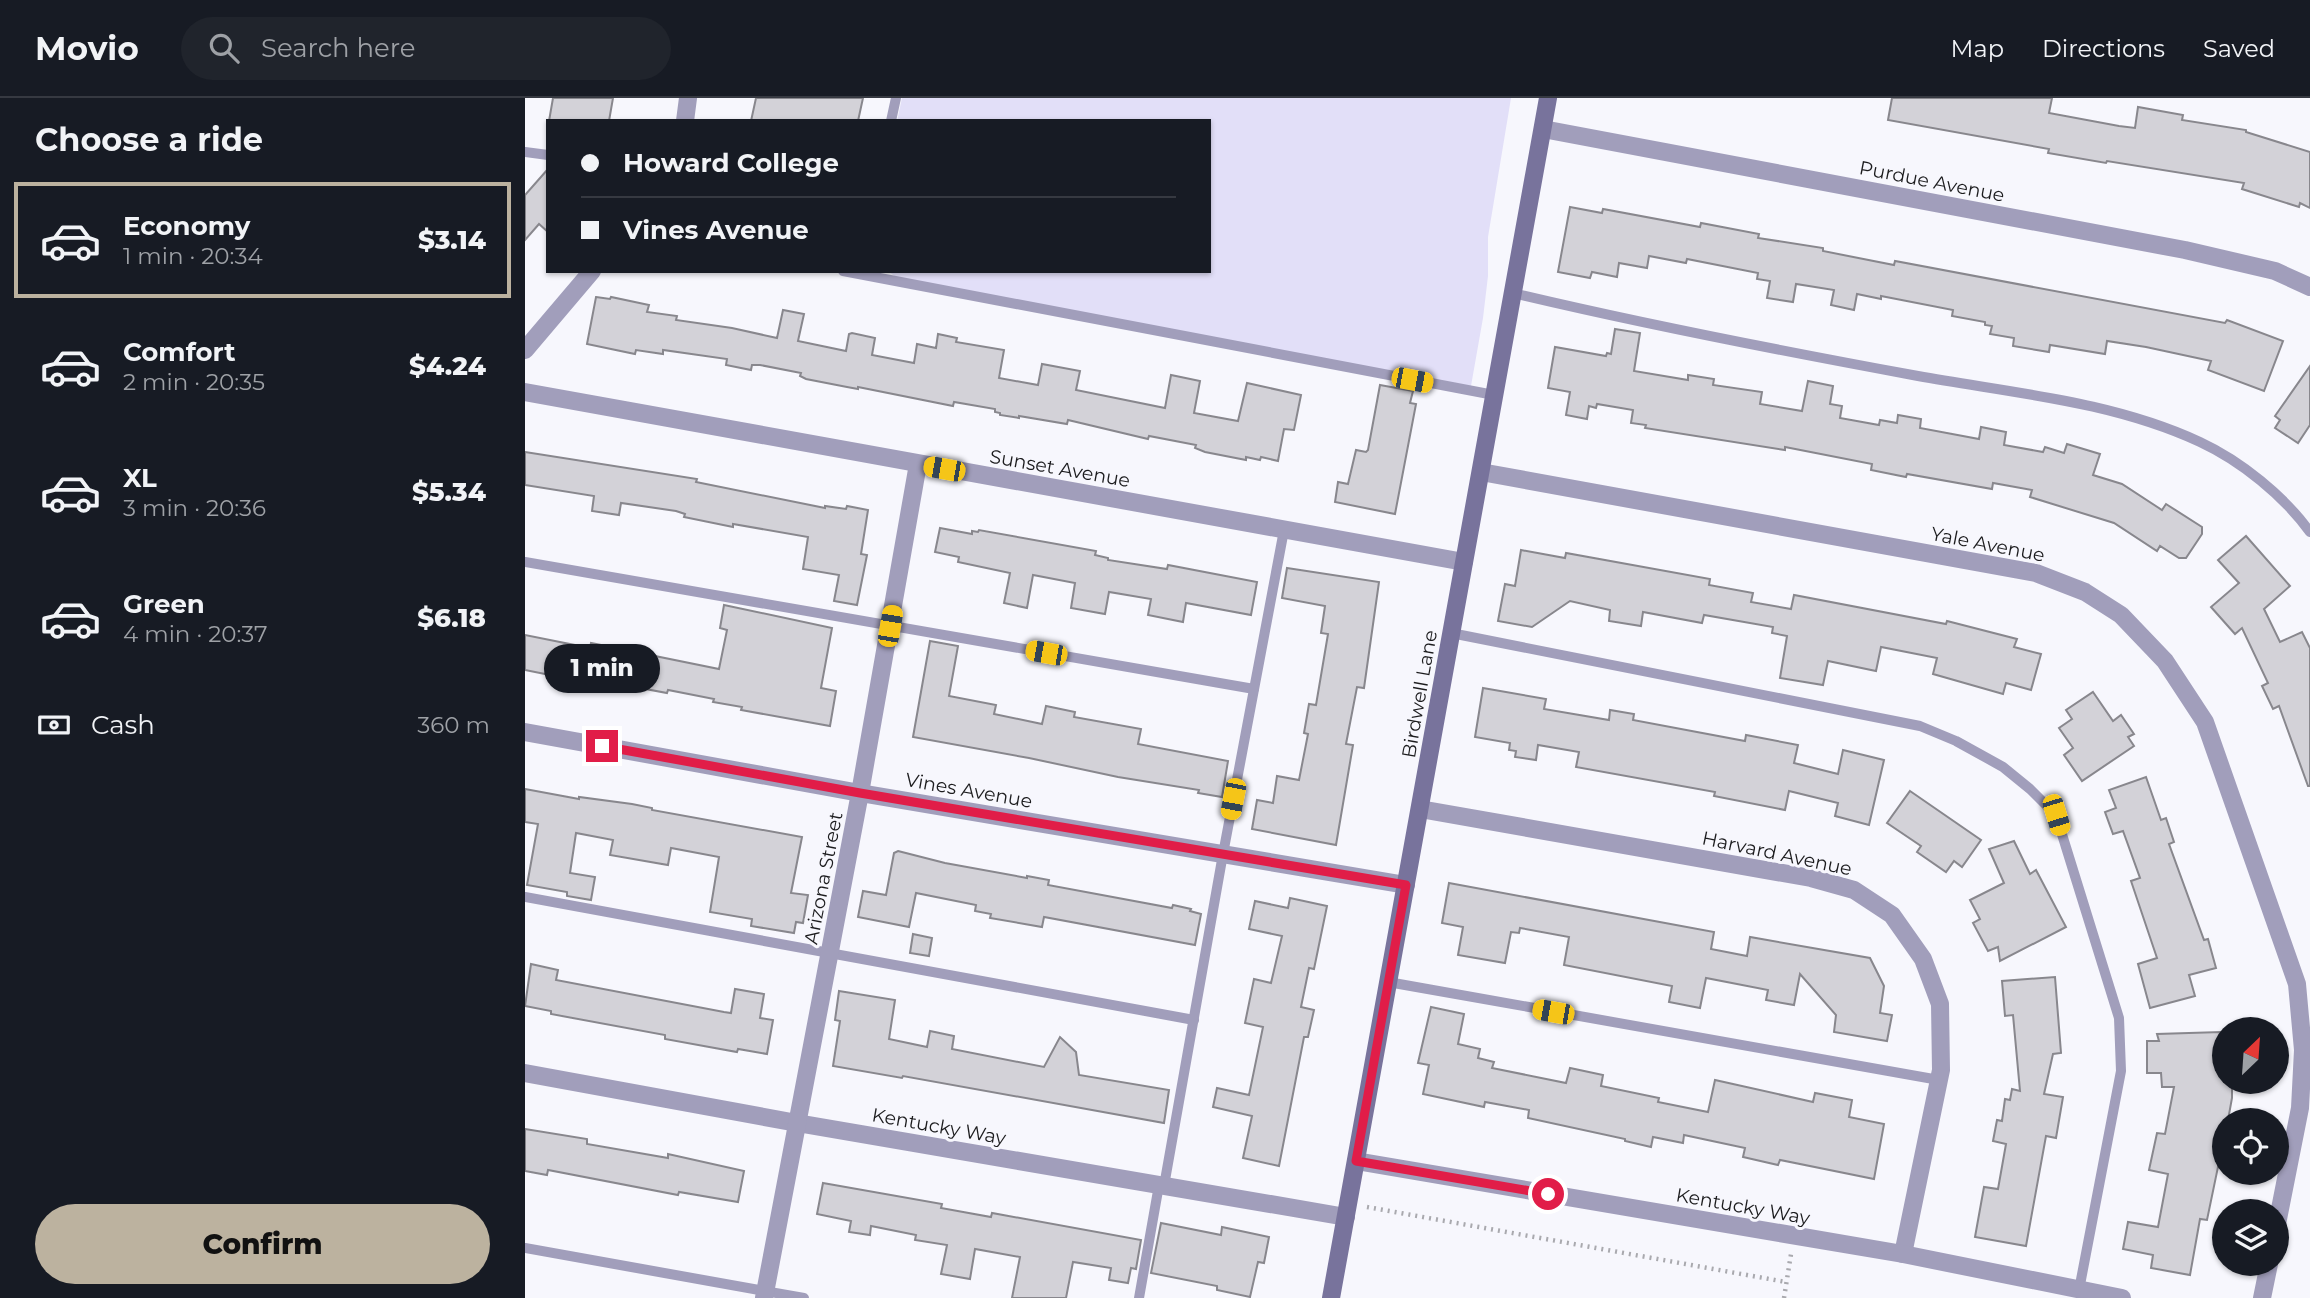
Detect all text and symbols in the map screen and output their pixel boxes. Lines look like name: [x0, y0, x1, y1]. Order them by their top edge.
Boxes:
search box: [181, 17, 671, 80]
text: Movio: [35, 28, 139, 68]
icon: search: [205, 29, 243, 67]
text: Search here: [261, 32, 416, 64]
text: Map: [1951, 34, 2004, 63]
text: Directions: [2042, 34, 2165, 63]
text: Saved: [2203, 34, 2275, 63]
text: Choose a ride: [35, 120, 263, 159]
text: Howard College: [623, 147, 839, 179]
street label: Purdue Avenue: [1857, 156, 2007, 207]
icon: car: [39, 209, 102, 272]
text: Economy: [123, 210, 250, 242]
text: Vines Avenue: [623, 214, 809, 246]
text: $3.14: [418, 224, 486, 256]
text: 1 min · 20:34: [123, 242, 263, 270]
icon: car: [39, 335, 102, 398]
text: Comfort: [123, 336, 235, 368]
text: $4.24: [409, 350, 486, 382]
car: [1390, 366, 1435, 394]
text: 2 min · 20:35: [123, 368, 265, 396]
street label: Sunset Avenue: [988, 445, 1132, 492]
car: [922, 455, 967, 483]
icon: car: [39, 461, 102, 524]
text: XL: [123, 462, 157, 494]
text: $5.34: [412, 476, 486, 508]
text: 3 min · 20:36: [123, 494, 266, 522]
street label: Yale Avenue: [1929, 522, 2047, 567]
icon: car: [39, 587, 102, 650]
text: Green: [123, 588, 205, 620]
text: $6.18: [417, 602, 486, 634]
car: [877, 603, 904, 649]
text: 4 min · 20:37: [123, 620, 268, 648]
street label: Birdwell Lane: [1397, 628, 1442, 760]
car: [1024, 639, 1069, 667]
callout: 1 min: [544, 644, 660, 694]
text: 1 min: [570, 654, 634, 682]
icon: cash: [35, 706, 73, 744]
text: Cash: [91, 709, 155, 741]
text: 360 m: [417, 711, 490, 739]
route end: [586, 730, 618, 762]
street label: Vines Avenue: [904, 768, 1034, 813]
car: [1219, 776, 1248, 822]
car: [2040, 792, 2073, 838]
street label: Arizona Street: [799, 810, 848, 946]
street label: Harvard Avenue: [1700, 826, 1854, 881]
car: [1531, 998, 1576, 1026]
north arrow: [2212, 1017, 2289, 1094]
map controls: [2212, 1017, 2289, 1276]
street label: Kentucky Way: [870, 1103, 1008, 1150]
button: locate: [2212, 1108, 2289, 1185]
route start: [1532, 1178, 1564, 1210]
street label: Kentucky Way: [1674, 1183, 1812, 1230]
button: layers: [2212, 1199, 2289, 1276]
button: Confirm: [35, 1204, 490, 1284]

